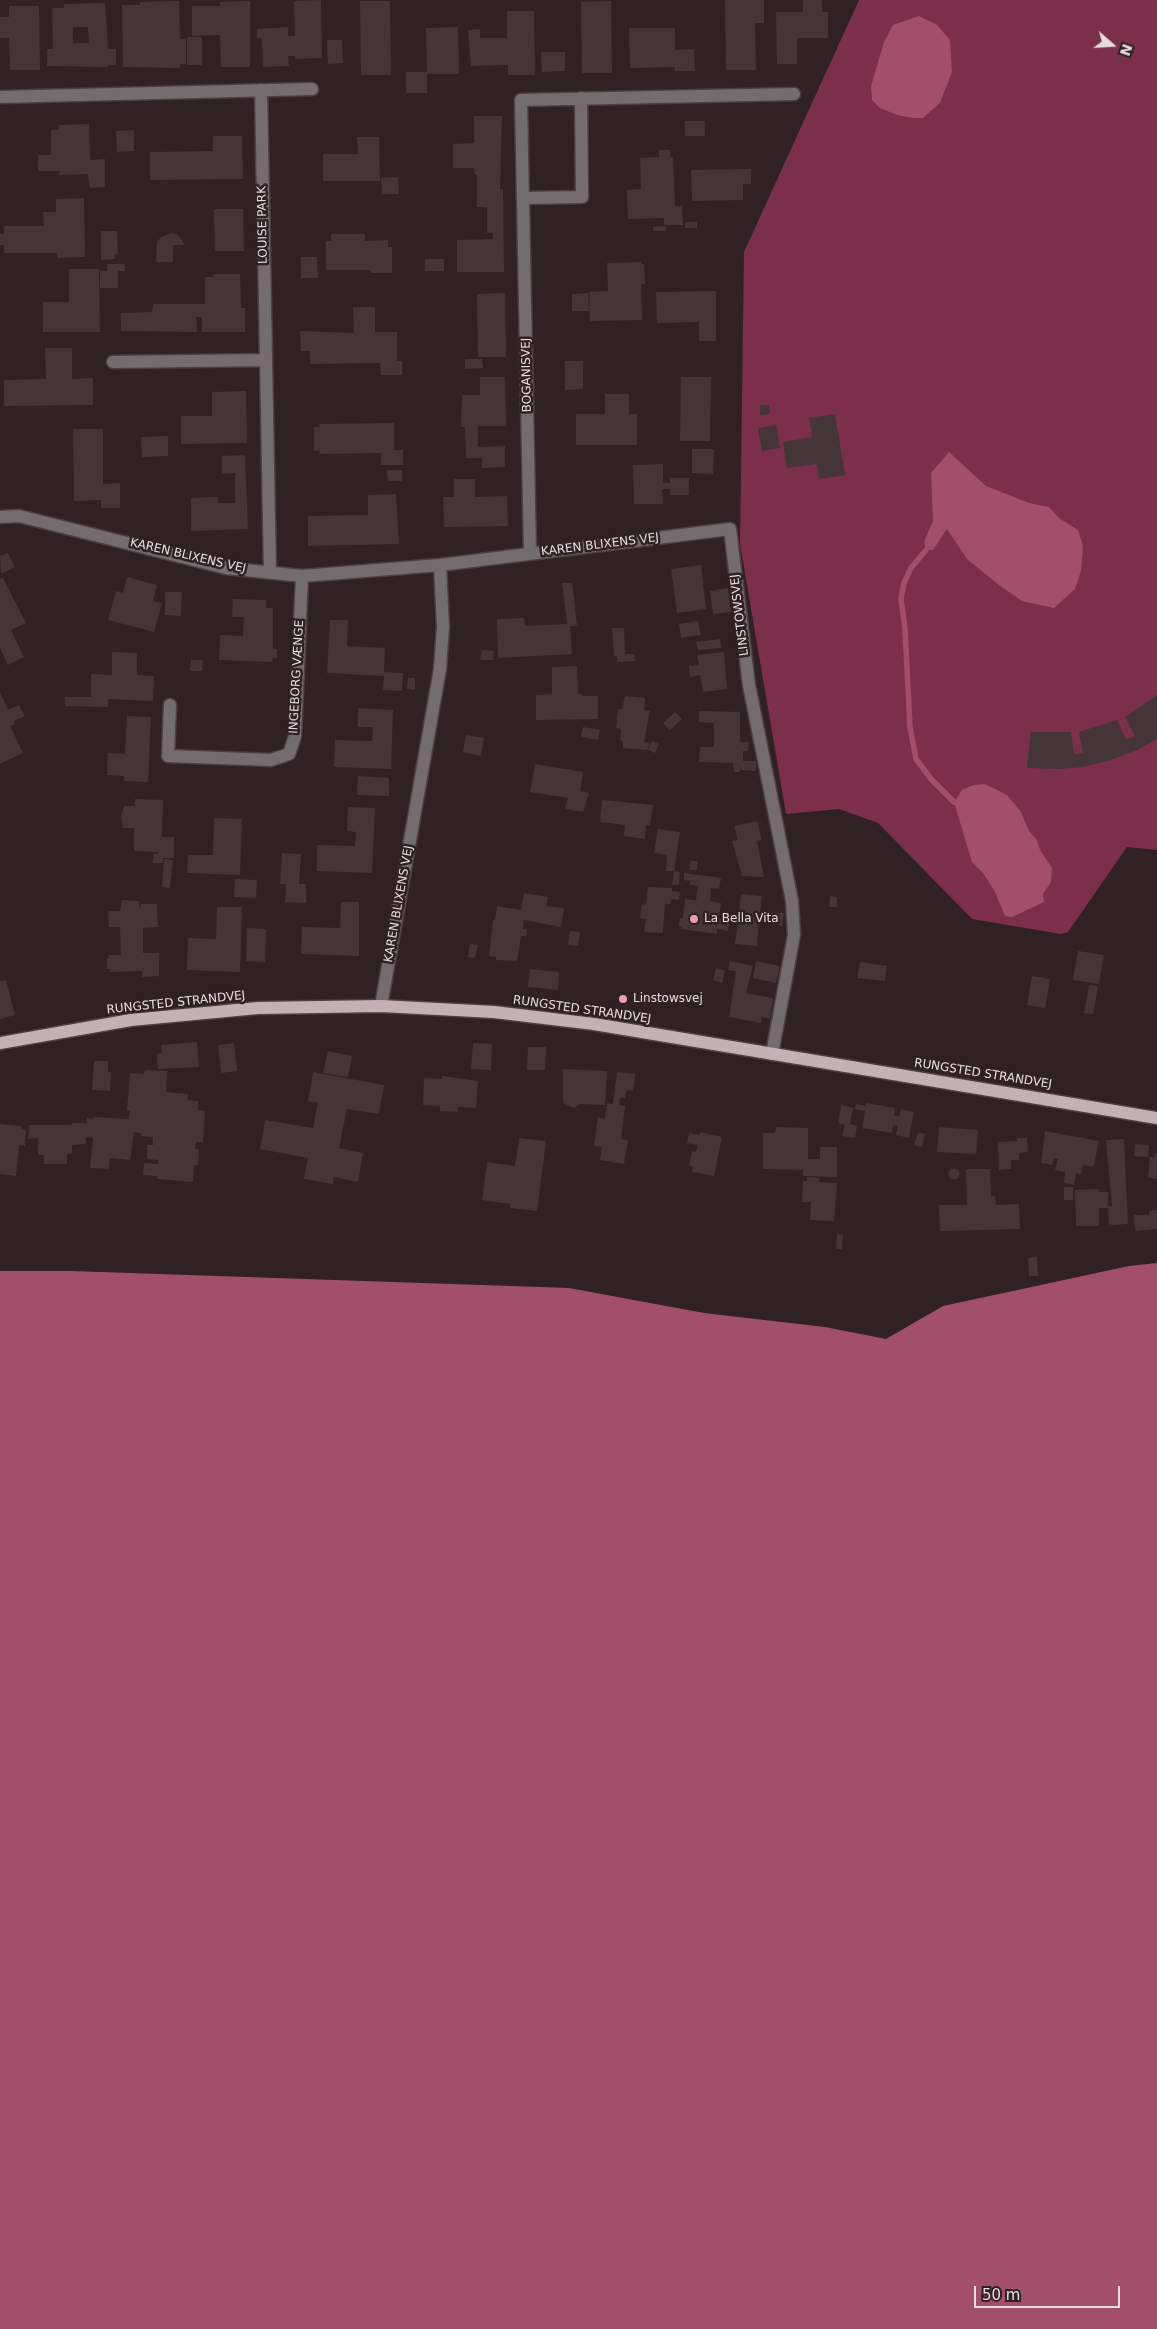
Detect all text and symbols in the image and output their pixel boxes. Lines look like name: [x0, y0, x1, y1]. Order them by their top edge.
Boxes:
north arrow: [1087, 20, 1137, 70]
text: N: [1117, 42, 1136, 58]
street label: LOUISE PARK: [255, 186, 271, 264]
street label: BOGANISVEJ: [519, 338, 535, 412]
street label: KAREN BLIXENS VEJ: [540, 531, 660, 559]
street label: KAREN BLIXENS VEJ: [129, 536, 247, 576]
street label: LINSTOWSVEJ: [728, 573, 752, 657]
street label: INGEBORG VÆNGE: [287, 620, 307, 734]
street label: KAREN BLIXENS VEJ: [382, 844, 416, 964]
place label: La Bella Vita: [704, 912, 779, 926]
marker: La Bella Vita: [688, 913, 700, 925]
street label: RUNGSTED STRANDVEJ: [106, 989, 246, 1017]
place label: Linstowsvej: [633, 992, 703, 1006]
street label: RUNGSTED STRANDVEJ: [512, 993, 652, 1027]
marker: Linstowsvej: [617, 993, 629, 1005]
street label: RUNGSTED STRANDVEJ: [913, 1056, 1053, 1092]
scale bar: [977, 2276, 1123, 2308]
text: 50 m: [982, 2286, 1020, 2304]

